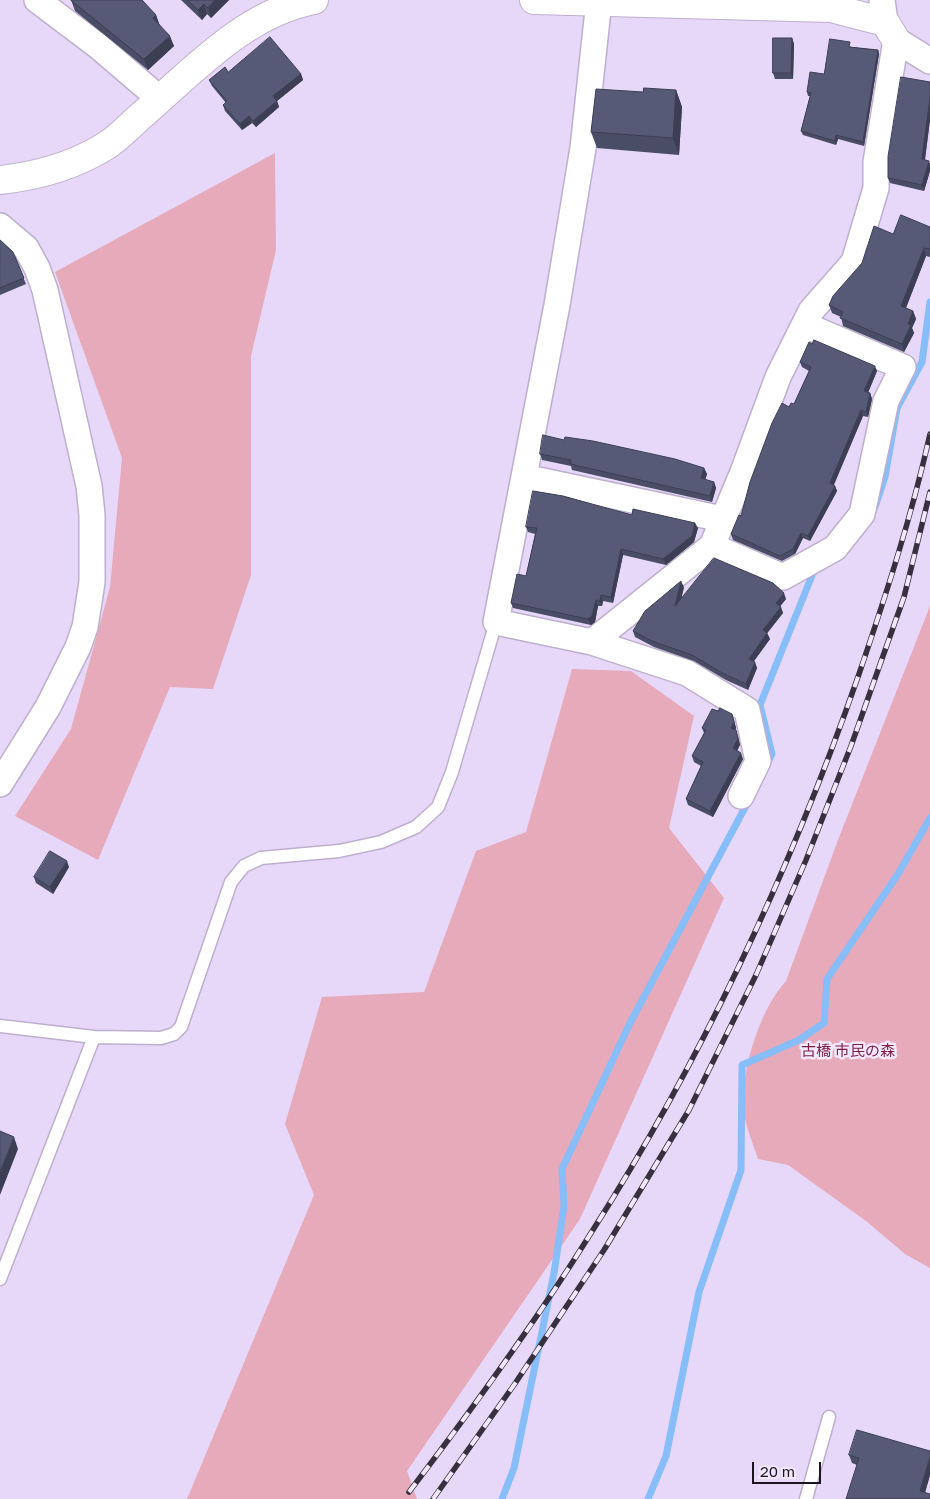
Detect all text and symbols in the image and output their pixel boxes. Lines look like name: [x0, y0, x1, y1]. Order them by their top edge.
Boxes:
park label: 古橋 市民の森: [801, 1042, 895, 1060]
scale bar: [755, 1452, 824, 1484]
text: 20 m: [760, 1462, 795, 1480]

